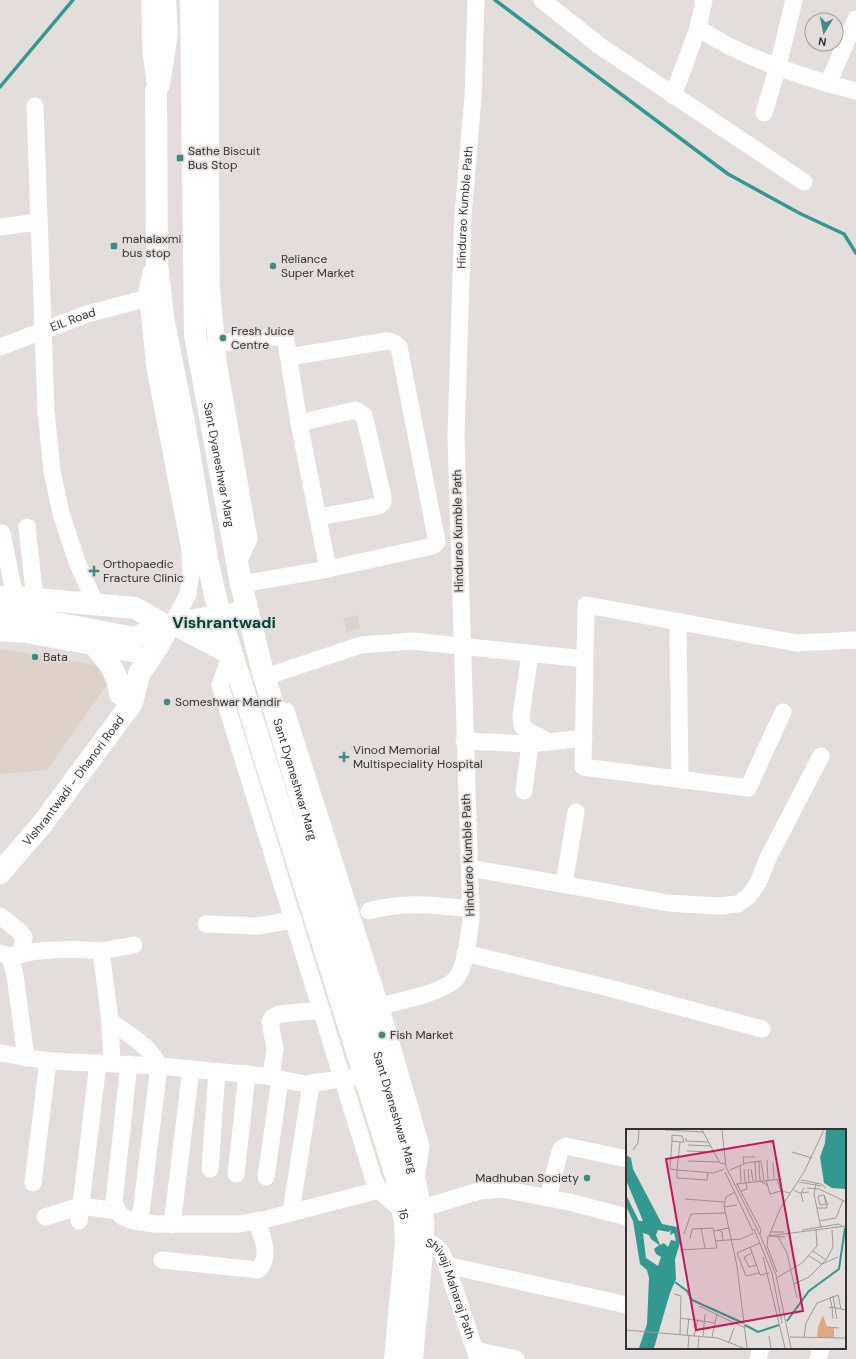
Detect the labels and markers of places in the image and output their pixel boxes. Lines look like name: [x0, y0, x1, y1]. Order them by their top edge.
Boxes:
place label: Sathe Biscuit Bus Stop: [188, 143, 261, 173]
marker: Sathe Biscuit Bus Stop: [175, 153, 185, 163]
place label: mahalaxmi bus stop: [122, 231, 181, 261]
marker: mahalaxmi bus stop: [109, 241, 119, 251]
place label: Reliance Super Market: [281, 251, 355, 281]
marker: Reliance Super Market: [268, 261, 278, 271]
place label: Fresh Juice Centre: [231, 323, 294, 353]
marker: Fresh Juice Centre: [218, 333, 228, 343]
place label: Orthopaedic Fracture Clinic: [103, 556, 184, 586]
marker: Orthopaedic Fracture Clinic: [88, 565, 100, 577]
place label: Bata: [43, 649, 68, 665]
marker: Bata: [30, 652, 40, 662]
place label: Someshwar Mandir: [175, 694, 282, 710]
marker: Someshwar Mandir: [162, 697, 172, 707]
place label: Vinod Memorial Multispeciality Hospital: [353, 742, 483, 772]
marker: Vinod Memorial Multispeciality Hospital: [338, 751, 350, 763]
place label: Fish Market: [390, 1027, 454, 1043]
marker: Fish Market: [377, 1030, 387, 1040]
place label: Madhuban Society: [475, 1170, 579, 1186]
marker: Madhuban Society: [582, 1173, 592, 1183]

